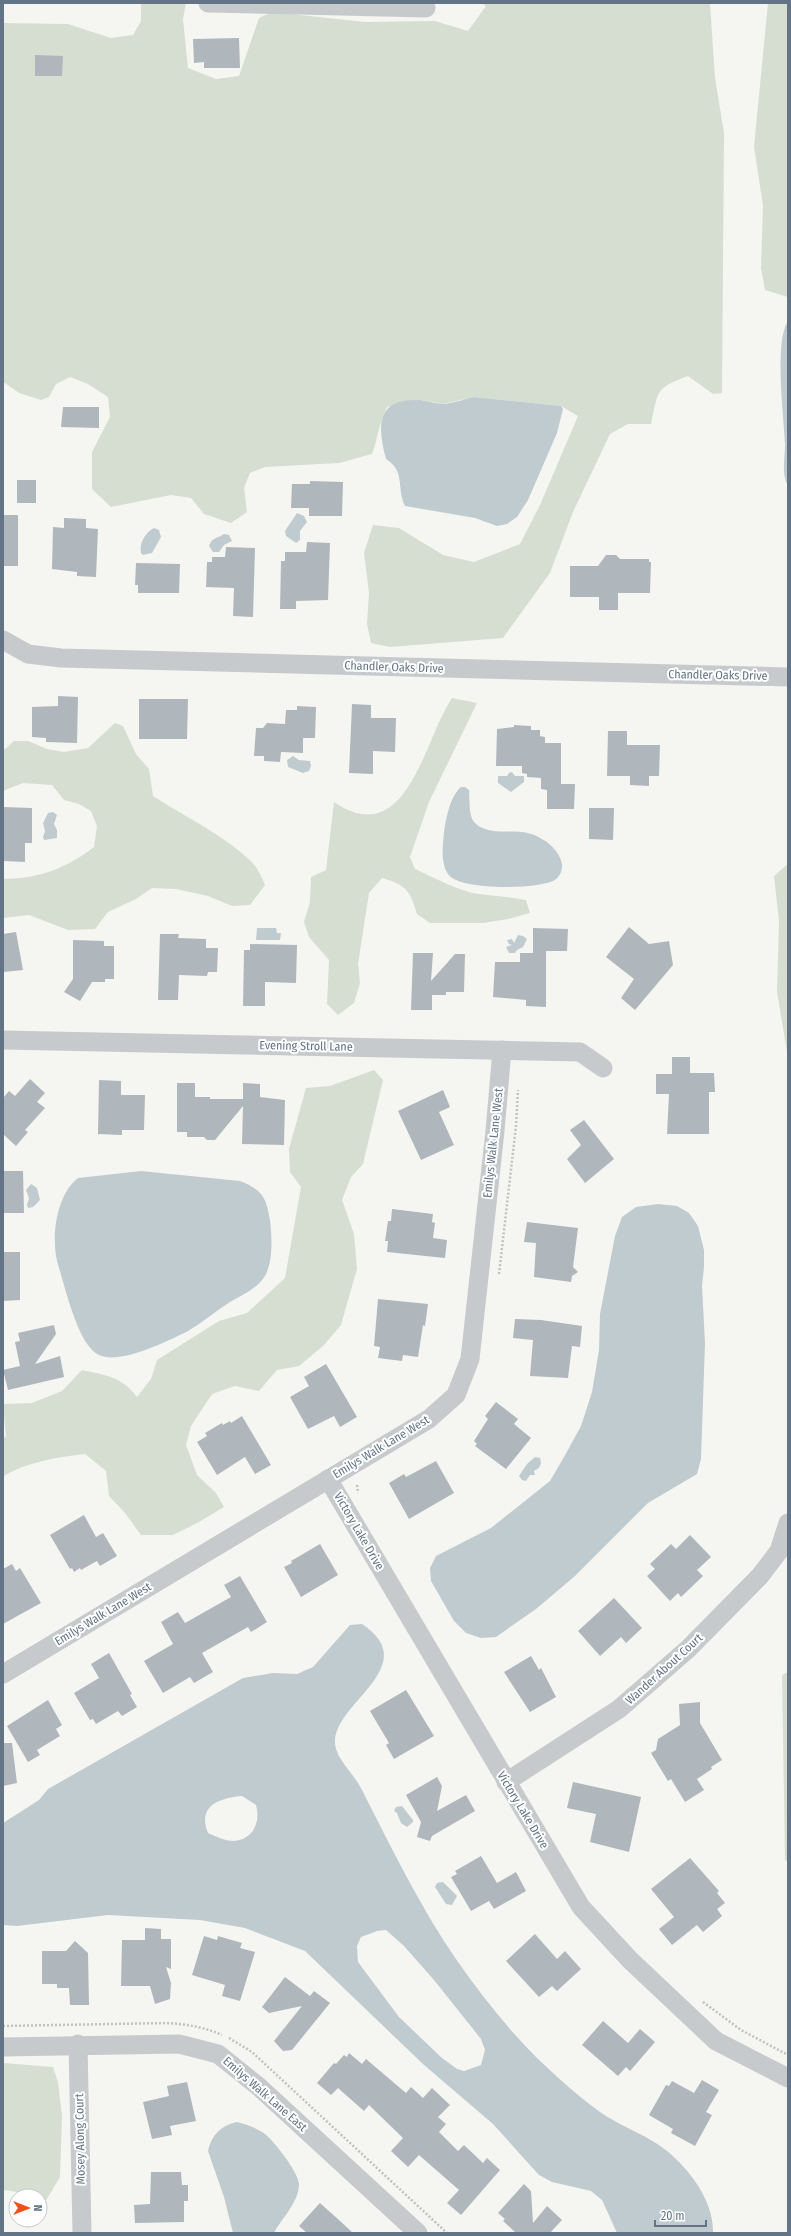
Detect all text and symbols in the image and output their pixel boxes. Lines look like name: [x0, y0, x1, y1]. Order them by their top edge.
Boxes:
street label: Chandler Oaks Drive: [344, 658, 444, 676]
street label: Chandler Oaks Drive: [668, 667, 768, 683]
street label: Evening Stroll Lane: [259, 1038, 353, 1054]
street label: Emilys Walk Lane West: [480, 1087, 506, 1198]
street label: Emilys Walk Lane West: [330, 1413, 432, 1481]
street label: Victory Lake Drive: [331, 1490, 387, 1572]
street label: Emilys Walk Lane West: [52, 1580, 154, 1648]
street label: Wander About Court: [623, 1631, 705, 1707]
street label: Victory Lake Drive: [494, 1769, 552, 1851]
street label: Emilys Walk Lane East: [220, 2054, 310, 2134]
street label: Mosey Along Court: [72, 2093, 88, 2185]
north arrow: [8, 2188, 48, 2228]
scale bar: [655, 2202, 706, 2228]
text: N: [31, 2205, 44, 2211]
text: 20 m: [661, 2209, 685, 2223]

